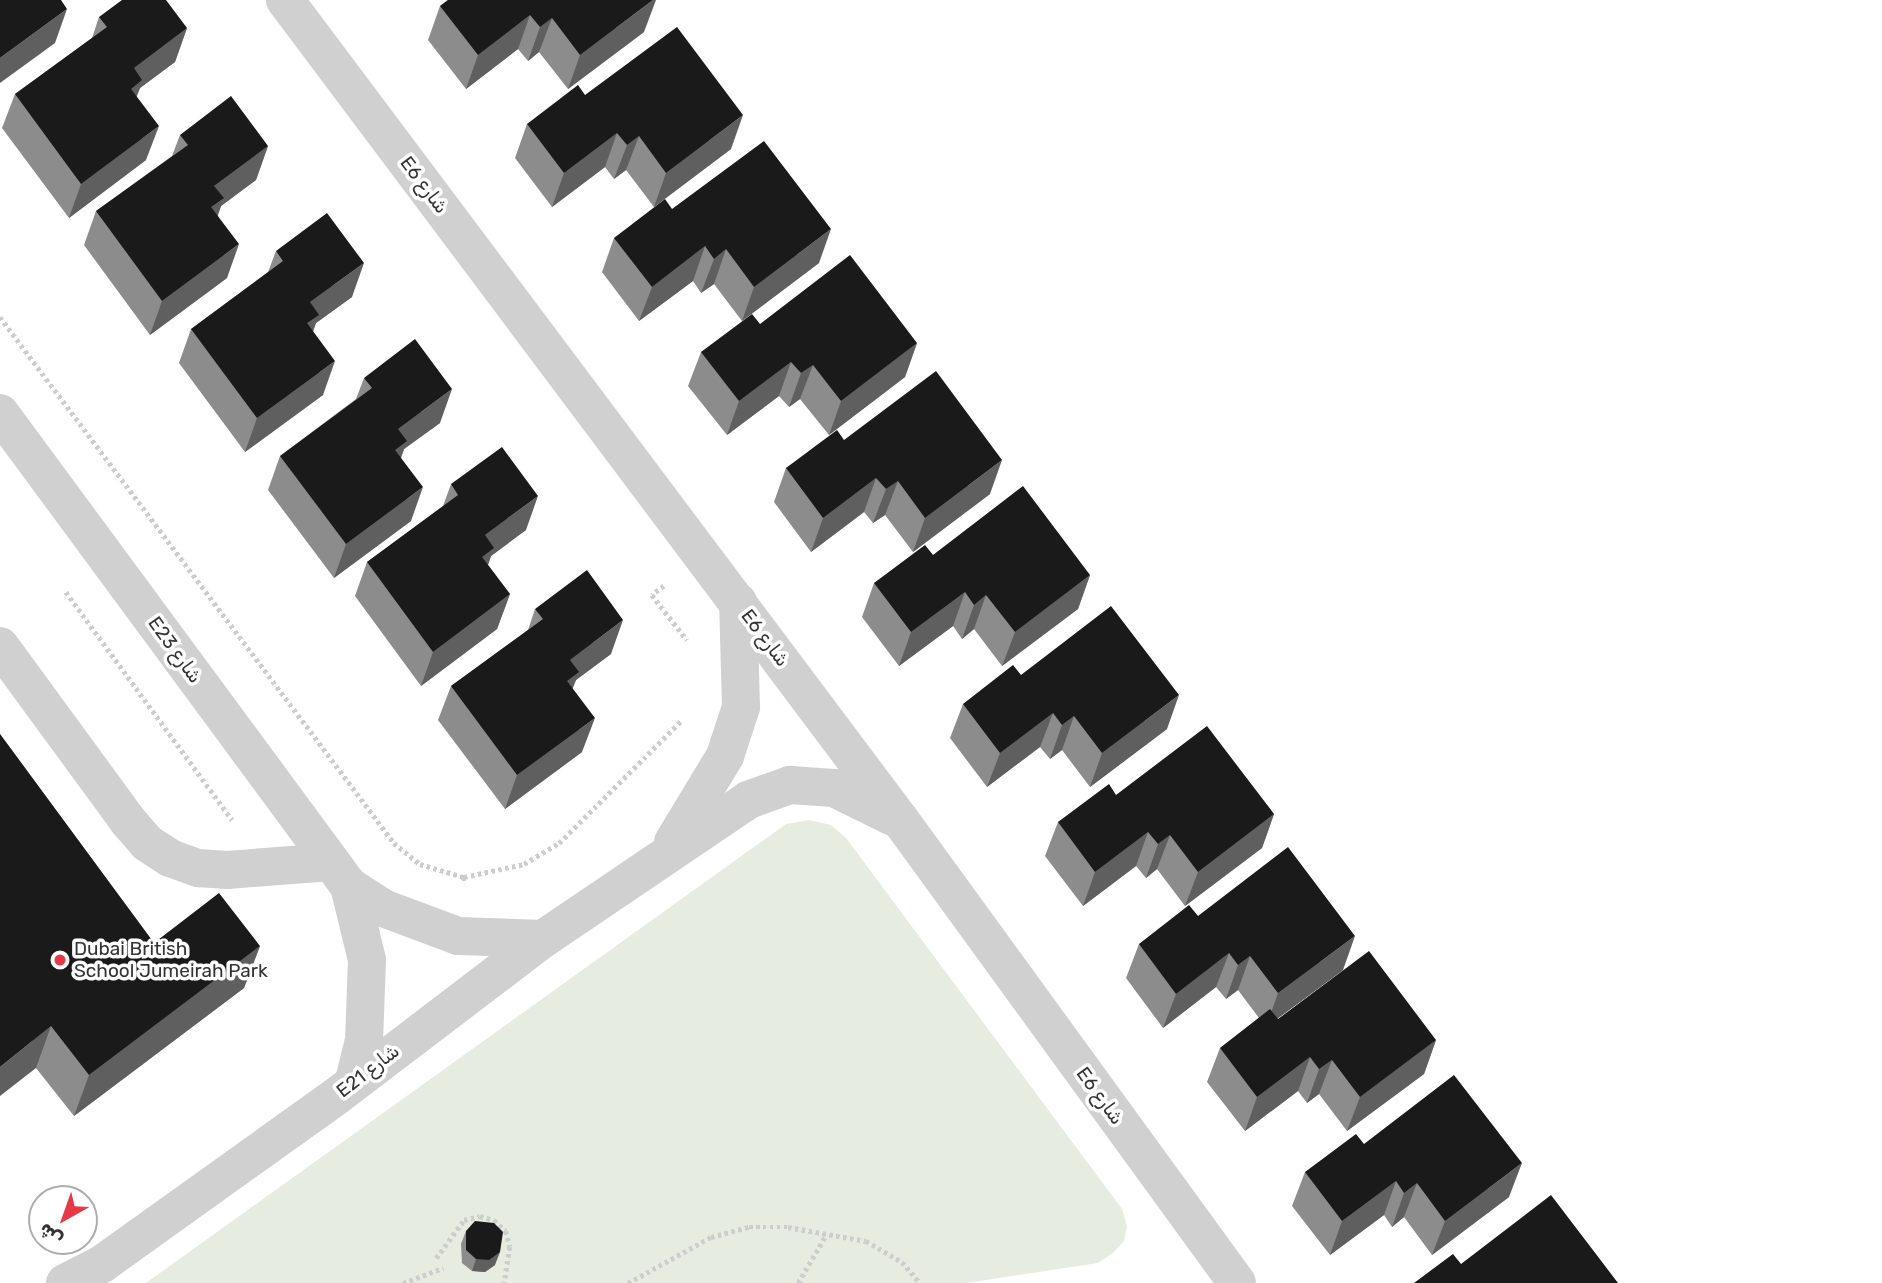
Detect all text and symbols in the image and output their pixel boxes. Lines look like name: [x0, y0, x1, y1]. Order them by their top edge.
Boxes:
street label: E6 شارع: [395, 152, 453, 218]
street label: E6 شارع: [736, 605, 794, 671]
street label: E23 شارع: [143, 612, 207, 688]
place label: Dubai British School Jumeirah Park: [74, 938, 268, 982]
marker: Dubai British School Jumeirah Park: [52, 952, 68, 968]
street label: E21 شارع: [332, 1039, 404, 1103]
street label: E6 شارع: [1072, 1063, 1128, 1129]
north arrow: [28, 1185, 98, 1255]
text: ش: [34, 1218, 67, 1251]

